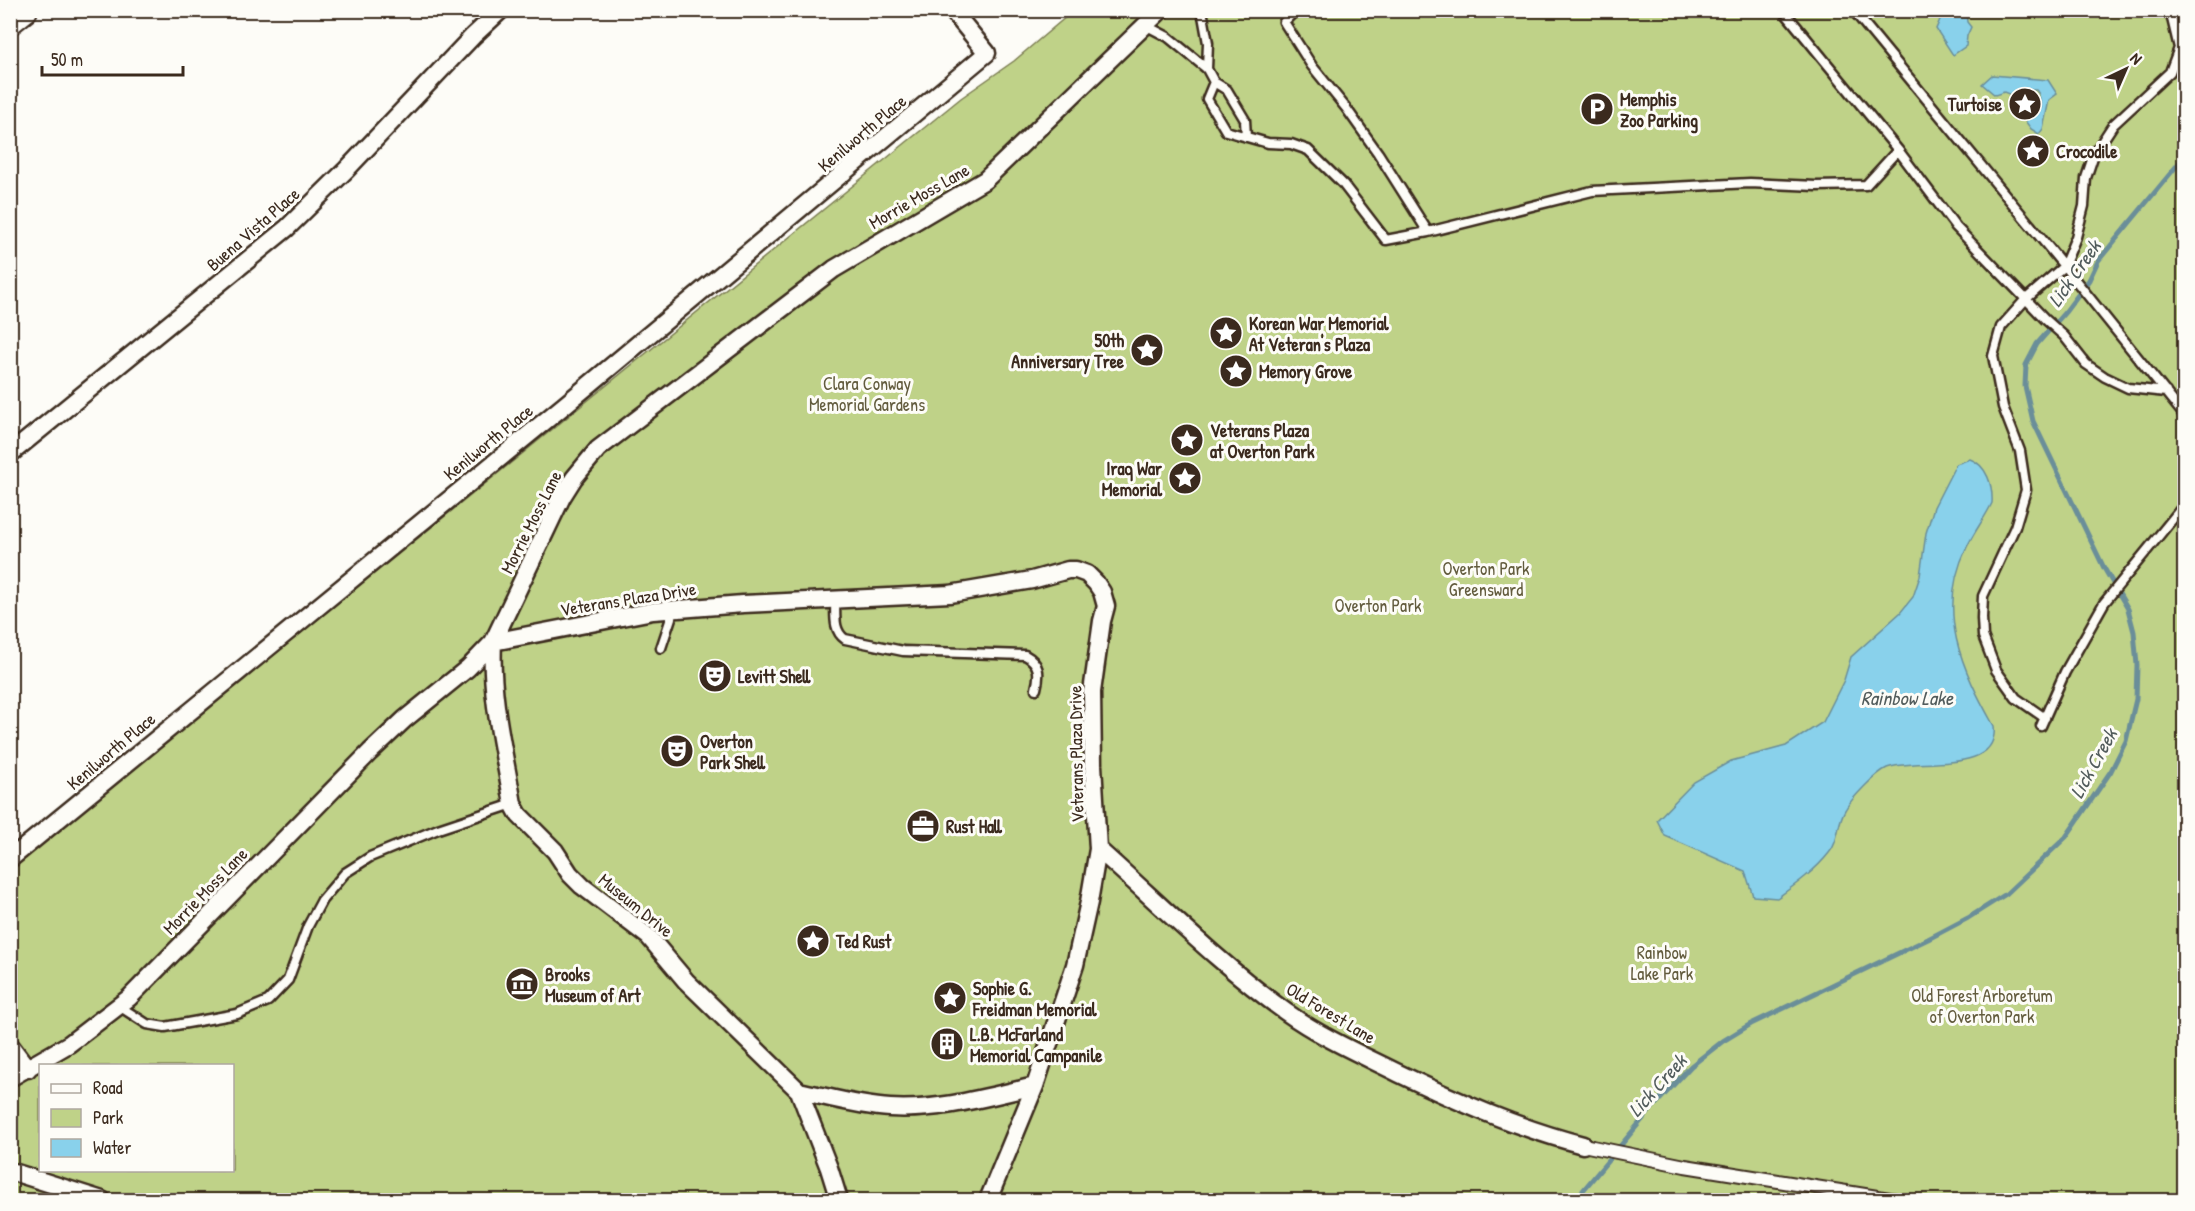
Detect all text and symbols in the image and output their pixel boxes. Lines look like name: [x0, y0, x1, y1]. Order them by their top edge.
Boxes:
scale bar: [42, 39, 183, 77]
north arrow: [2096, 39, 2156, 99]
text: 50 m: [51, 47, 83, 72]
text: N: [2126, 47, 2147, 69]
place icon: Turtoise: [2007, 86, 2043, 122]
place label: Memphis Zoo Parking: [1620, 87, 1698, 134]
street label: Kenilworth Place: [812, 89, 912, 177]
parking icon: Memphis Zoo Parking: [1579, 91, 1615, 127]
place label: Turtoise: [1947, 92, 2003, 117]
place icon: Crocodile: [2015, 133, 2051, 169]
place label: Crocodile: [2056, 139, 2118, 164]
street label: Morrie Moss Lane: [864, 157, 974, 235]
street label: Buena Vista Place: [201, 182, 305, 276]
water label: Lick Creek: [2041, 233, 2108, 312]
place label: Korean War Memorial At Veteran's Plaza: [1249, 311, 1390, 357]
place icon: Korean War Memorial At Veteran's Plaza: [1208, 315, 1244, 351]
place label: 50th Anniversary Tree: [1011, 328, 1125, 375]
place icon: 50th Anniversary Tree: [1129, 332, 1165, 368]
place icon: Memory Grove: [1218, 353, 1254, 389]
place label: Memory Grove: [1259, 359, 1353, 385]
park label: Clara Conway Memorial Gardens: [809, 371, 925, 417]
street label: Kenilworth Place: [438, 398, 538, 486]
place label: Veterans Plaza at Overton Park: [1210, 418, 1315, 464]
place icon: Veterans Plaza at Overton Park: [1169, 422, 1205, 458]
place label: Iraq War Memorial: [1102, 456, 1163, 502]
place icon: Iraq War Memorial: [1167, 460, 1203, 496]
street label: Morrie Moss Lane: [494, 466, 568, 578]
park label: Overton Park Greensward: [1442, 556, 1530, 602]
street label: Veterans Plaza Drive: [558, 576, 698, 622]
park label: Overton Park: [1334, 593, 1422, 618]
theatre icon: Levitt Shell: [697, 658, 733, 694]
place label: Levitt Shell: [738, 664, 812, 689]
water label: Rainbow Lake: [1861, 684, 1954, 711]
street label: Veterans Plaza Drive: [1062, 685, 1090, 823]
street label: Kenilworth Place: [61, 707, 161, 795]
water label: Lick Creek: [2063, 722, 2124, 803]
place label: Overton Park Shell: [700, 729, 766, 775]
theatre icon: Overton Park Shell: [659, 733, 695, 769]
office icon: Rust Hall: [905, 808, 941, 844]
place label: Rust Hall: [946, 814, 1003, 839]
street label: Morrie Moss Lane: [157, 842, 253, 940]
street label: Museum Drive: [593, 867, 679, 943]
place icon: Ted Rust: [795, 923, 831, 959]
place label: Ted Rust: [835, 929, 892, 954]
park label: Rainbow Lake Park: [1631, 940, 1694, 986]
place label: Brooks Museum of Art: [545, 962, 641, 1008]
museum icon: Brooks Museum of Art: [504, 966, 540, 1002]
place label: Sophie G. Freidman Memorial: [972, 976, 1098, 1022]
street label: Old Forest Lane: [1282, 976, 1380, 1050]
place icon: Sophie G. Freidman Memorial: [932, 980, 968, 1016]
park label: Old Forest Arboretum of Overton Park: [1911, 983, 2053, 1029]
place label: L.B. McFarland Memorial Campanile: [970, 1022, 1103, 1069]
building icon: L.B. McFarland Memorial Campanile: [929, 1026, 965, 1062]
water label: Lick Creek: [1622, 1047, 1693, 1122]
legend: [39, 1064, 234, 1172]
text: Road: [93, 1075, 123, 1100]
text: Park: [93, 1105, 124, 1130]
text: Water: [93, 1135, 131, 1160]

